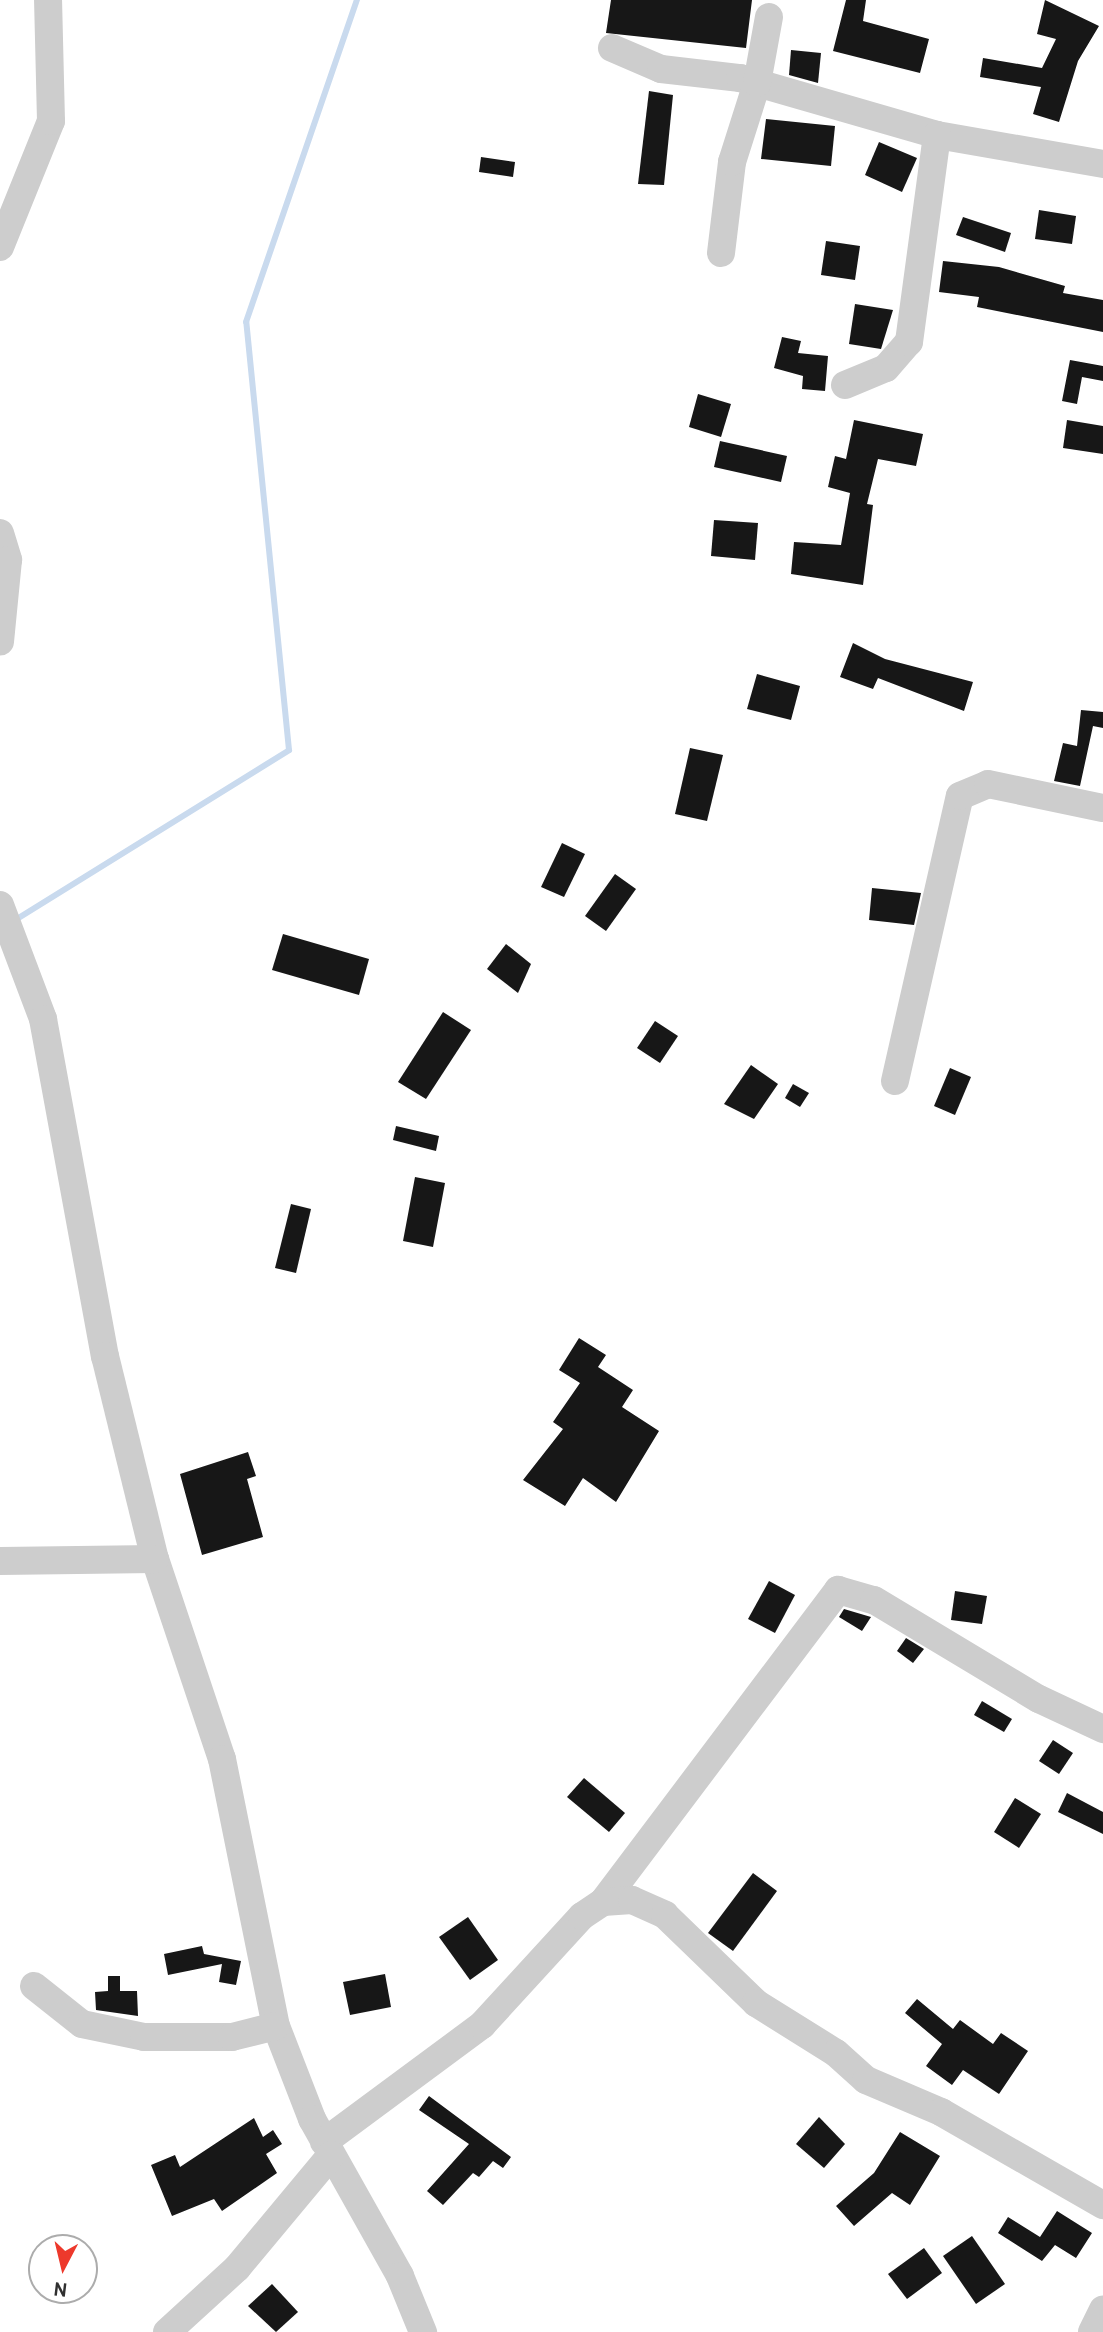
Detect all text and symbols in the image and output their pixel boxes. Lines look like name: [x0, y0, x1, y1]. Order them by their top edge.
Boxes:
north arrow: [28, 2234, 98, 2304]
text: N: [52, 2275, 69, 2301]

